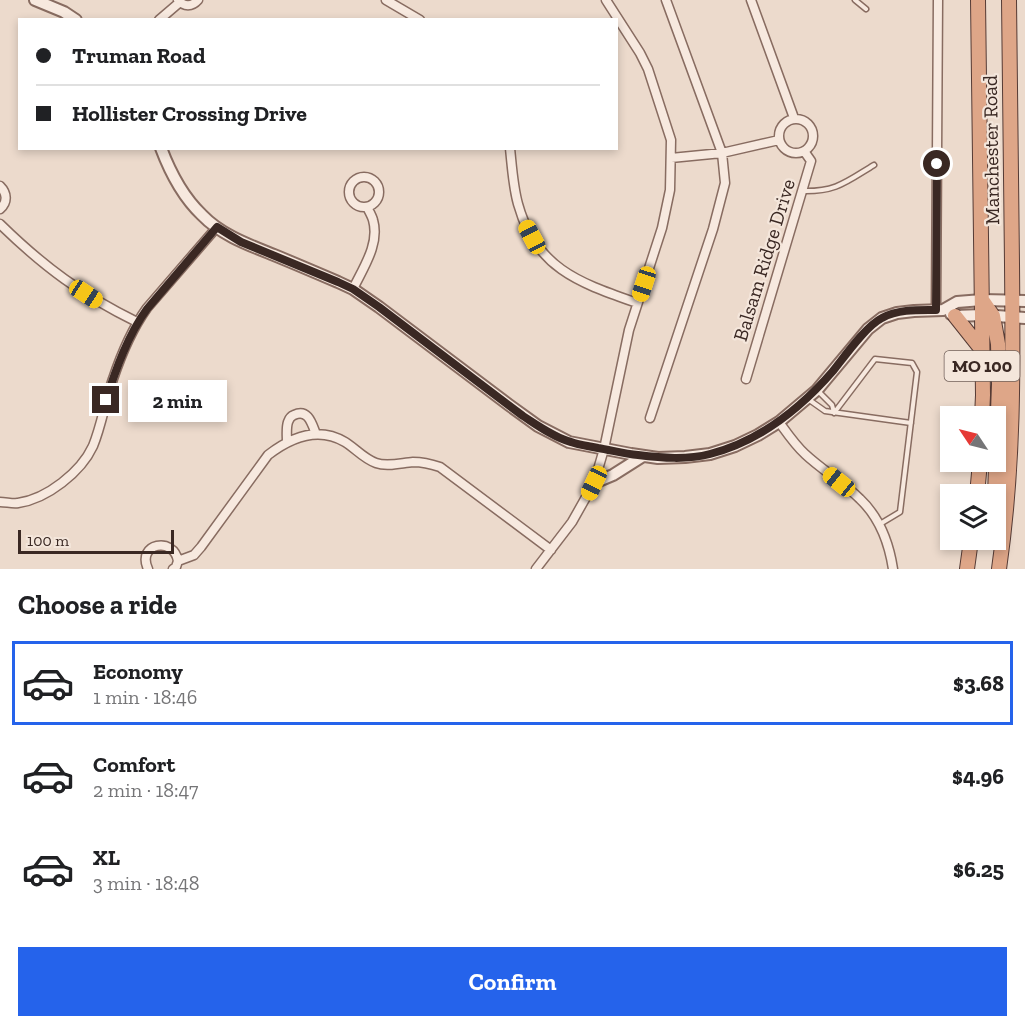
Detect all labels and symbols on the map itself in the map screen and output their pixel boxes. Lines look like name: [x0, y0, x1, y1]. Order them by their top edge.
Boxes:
street label: Manchester Road: [978, 75, 1004, 225]
route start: [923, 150, 950, 177]
street label: Balsam Ridge Drive: [728, 176, 800, 344]
car: [516, 217, 548, 257]
car: [630, 264, 658, 304]
car: [66, 277, 106, 311]
road number: MO 100: [944, 351, 1020, 381]
callout: 2 min: [127, 379, 226, 421]
route end: [92, 386, 119, 413]
north arrow: [940, 406, 1006, 472]
car: [578, 463, 610, 503]
car: [819, 464, 859, 500]
scale bar: [18, 527, 174, 554]

